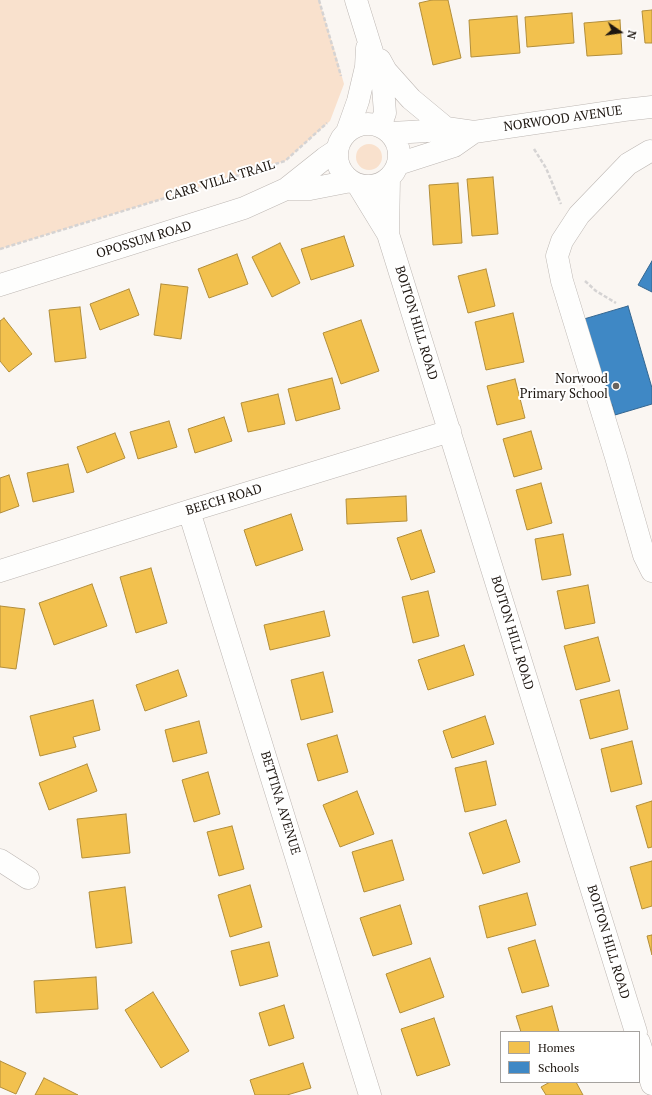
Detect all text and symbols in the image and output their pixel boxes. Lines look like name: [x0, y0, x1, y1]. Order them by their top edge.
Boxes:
north arrow: [600, 12, 640, 52]
text: N: [624, 29, 639, 40]
street label: NORWOOD AVENUE: [503, 103, 623, 135]
street label: CARR VILLA TRAIL: [164, 157, 276, 205]
street label: OPOSSUM ROAD: [94, 218, 194, 262]
street label: BOITON HILL ROAD: [391, 264, 441, 382]
place label: Norwood Primary School: [520, 371, 608, 402]
marker: Norwood Primary School: [611, 381, 621, 391]
street label: BEECH ROAD: [184, 481, 264, 519]
street label: BOITON HILL ROAD: [487, 574, 537, 692]
street label: BETTINA AVENUE: [257, 749, 303, 857]
street label: BOITON HILL ROAD: [583, 883, 633, 1001]
legend: [500, 1031, 640, 1083]
text: Homes: [538, 1040, 575, 1055]
text: Schools: [538, 1060, 579, 1075]

